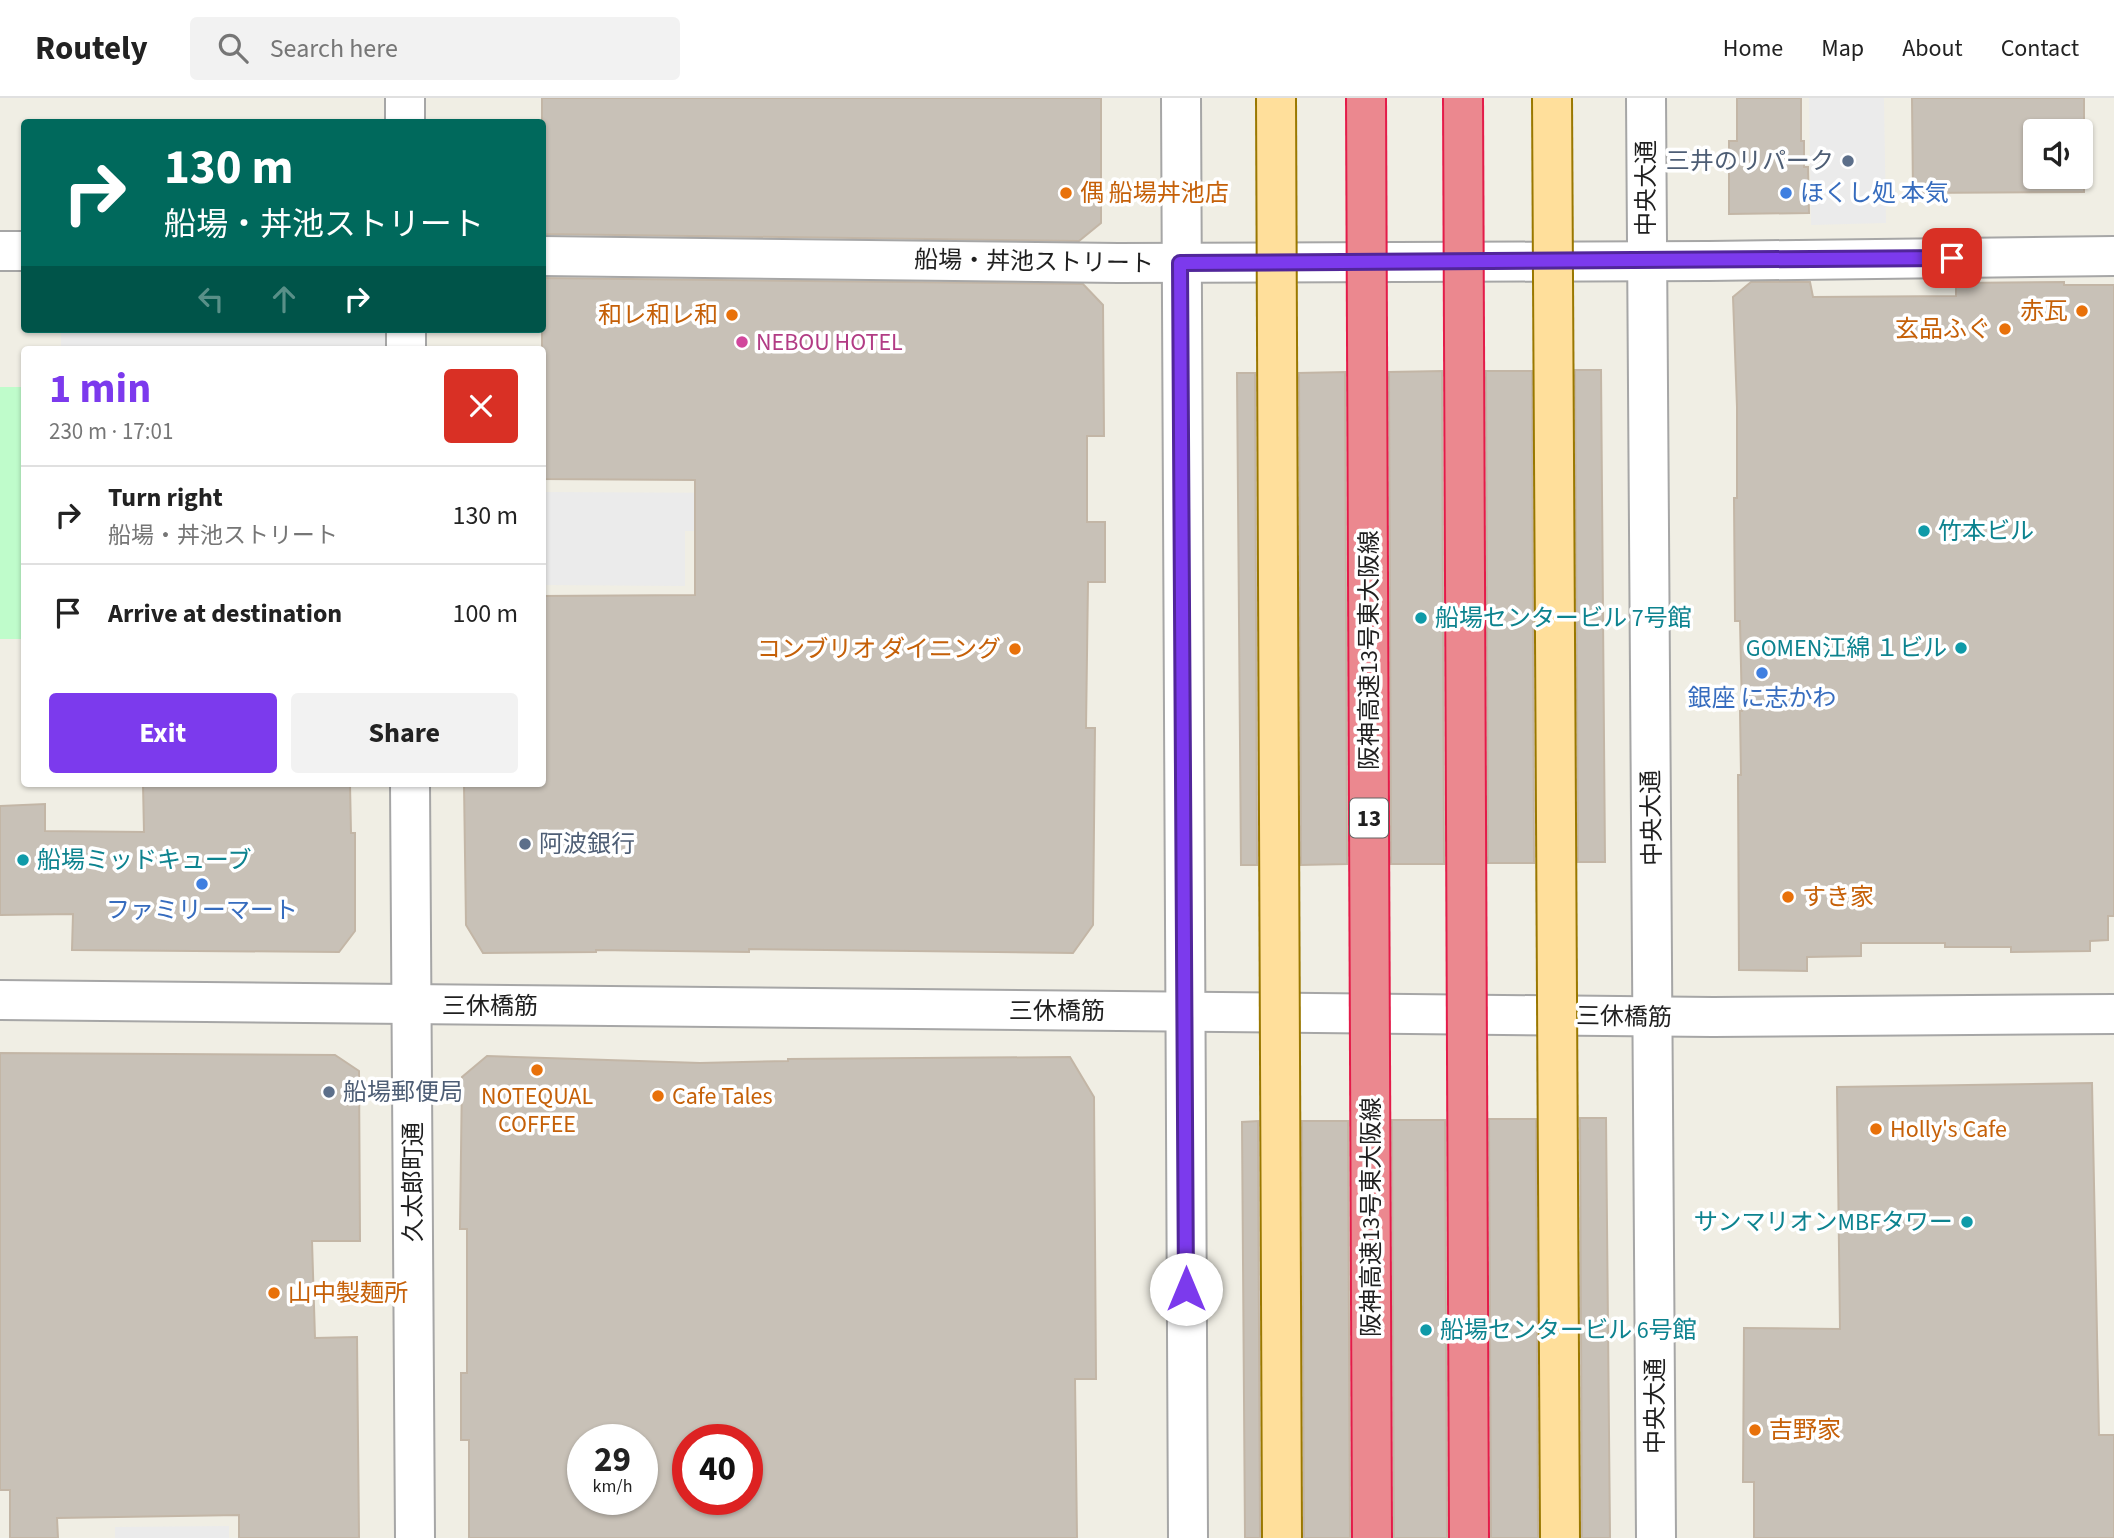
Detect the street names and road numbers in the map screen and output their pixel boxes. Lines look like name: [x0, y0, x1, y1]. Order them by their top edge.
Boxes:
street label: 中央大通: [1629, 140, 1664, 236]
street label: 船場・丼池ストリート: [914, 242, 1154, 282]
street label: 阪神高速13号東大阪線: [1352, 530, 1387, 770]
street label: 中央大通: [1634, 770, 1670, 866]
road number: 13: [1350, 798, 1388, 838]
street label: 三休橋筋: [442, 989, 538, 1024]
street label: 三休橋筋: [1009, 994, 1105, 1029]
street label: 三休橋筋: [1576, 999, 1672, 1035]
street label: 阪神高速13号東大阪線: [1354, 1097, 1389, 1337]
street label: 久太郎町通: [396, 1122, 431, 1242]
street label: 中央大通: [1638, 1358, 1673, 1454]

